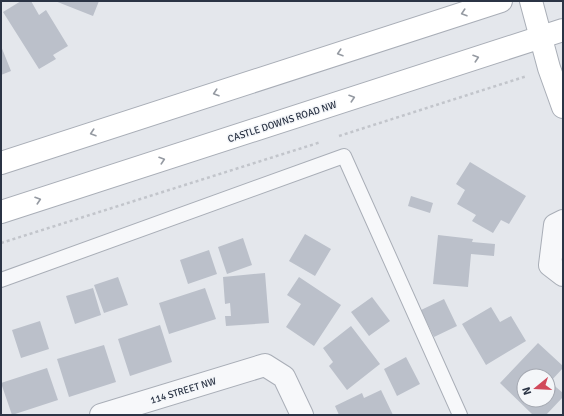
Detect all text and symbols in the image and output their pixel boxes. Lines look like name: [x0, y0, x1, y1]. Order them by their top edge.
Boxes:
one-way arrow: [460, 8, 467, 17]
one-way arrow: [337, 48, 344, 57]
one-way arrow: [472, 55, 479, 63]
one-way arrow: [213, 88, 220, 97]
one-way arrow: [349, 95, 356, 103]
street label: CASTLE DOWNS ROAD NW: [226, 99, 339, 145]
one-way arrow: [89, 128, 96, 137]
one-way arrow: [158, 156, 165, 165]
one-way arrow: [34, 196, 41, 205]
north arrow: [516, 368, 556, 408]
street label: 114 STREET NW: [149, 375, 218, 407]
text: N: [520, 385, 534, 397]

